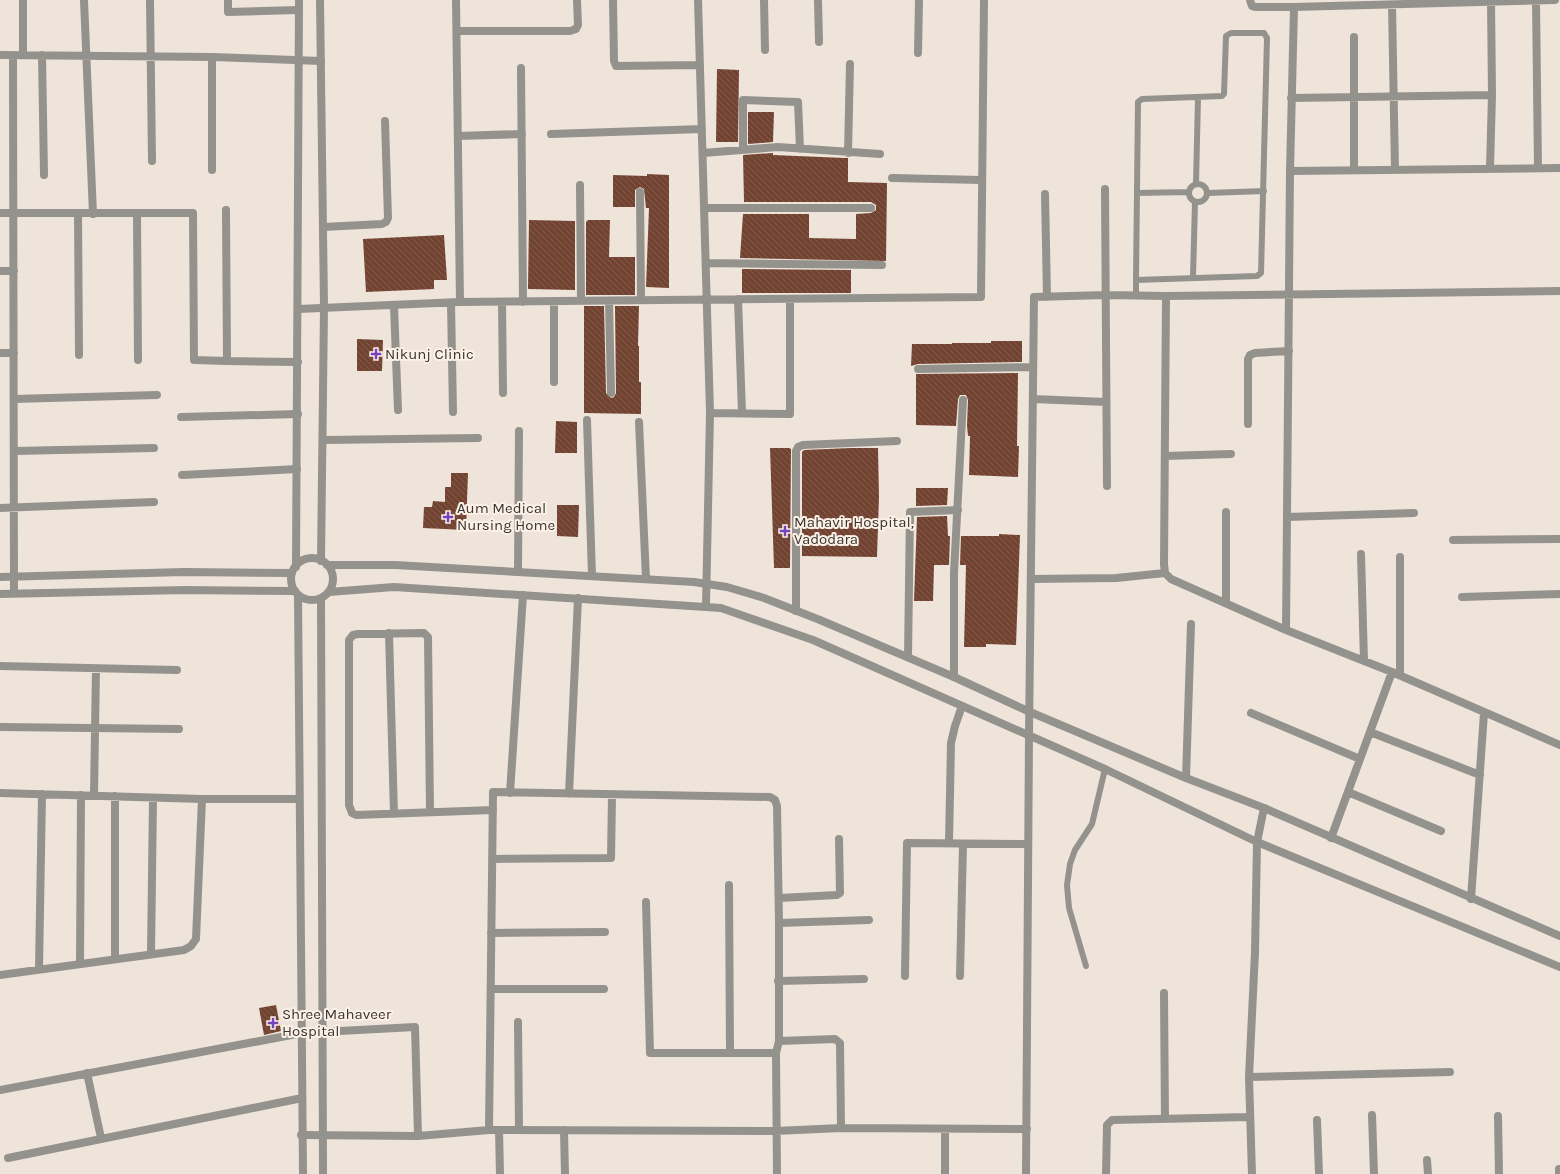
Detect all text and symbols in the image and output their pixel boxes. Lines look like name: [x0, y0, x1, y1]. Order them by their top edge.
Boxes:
place label: Nikunj Clinic: [385, 345, 474, 363]
marker: Nikunj Clinic: [370, 348, 382, 360]
place label: Aum Medical Nursing Home: [457, 499, 555, 534]
marker: Aum Medical Nursing Home: [442, 511, 454, 523]
place label: Mahavir Hospital, Vadodara: [794, 513, 914, 548]
marker: Mahavir Hospital, Vadodara: [779, 525, 791, 537]
place label: Shree Mahaveer Hospital: [282, 1005, 392, 1040]
marker: Shree Mahaveer Hospital: [267, 1017, 279, 1029]

